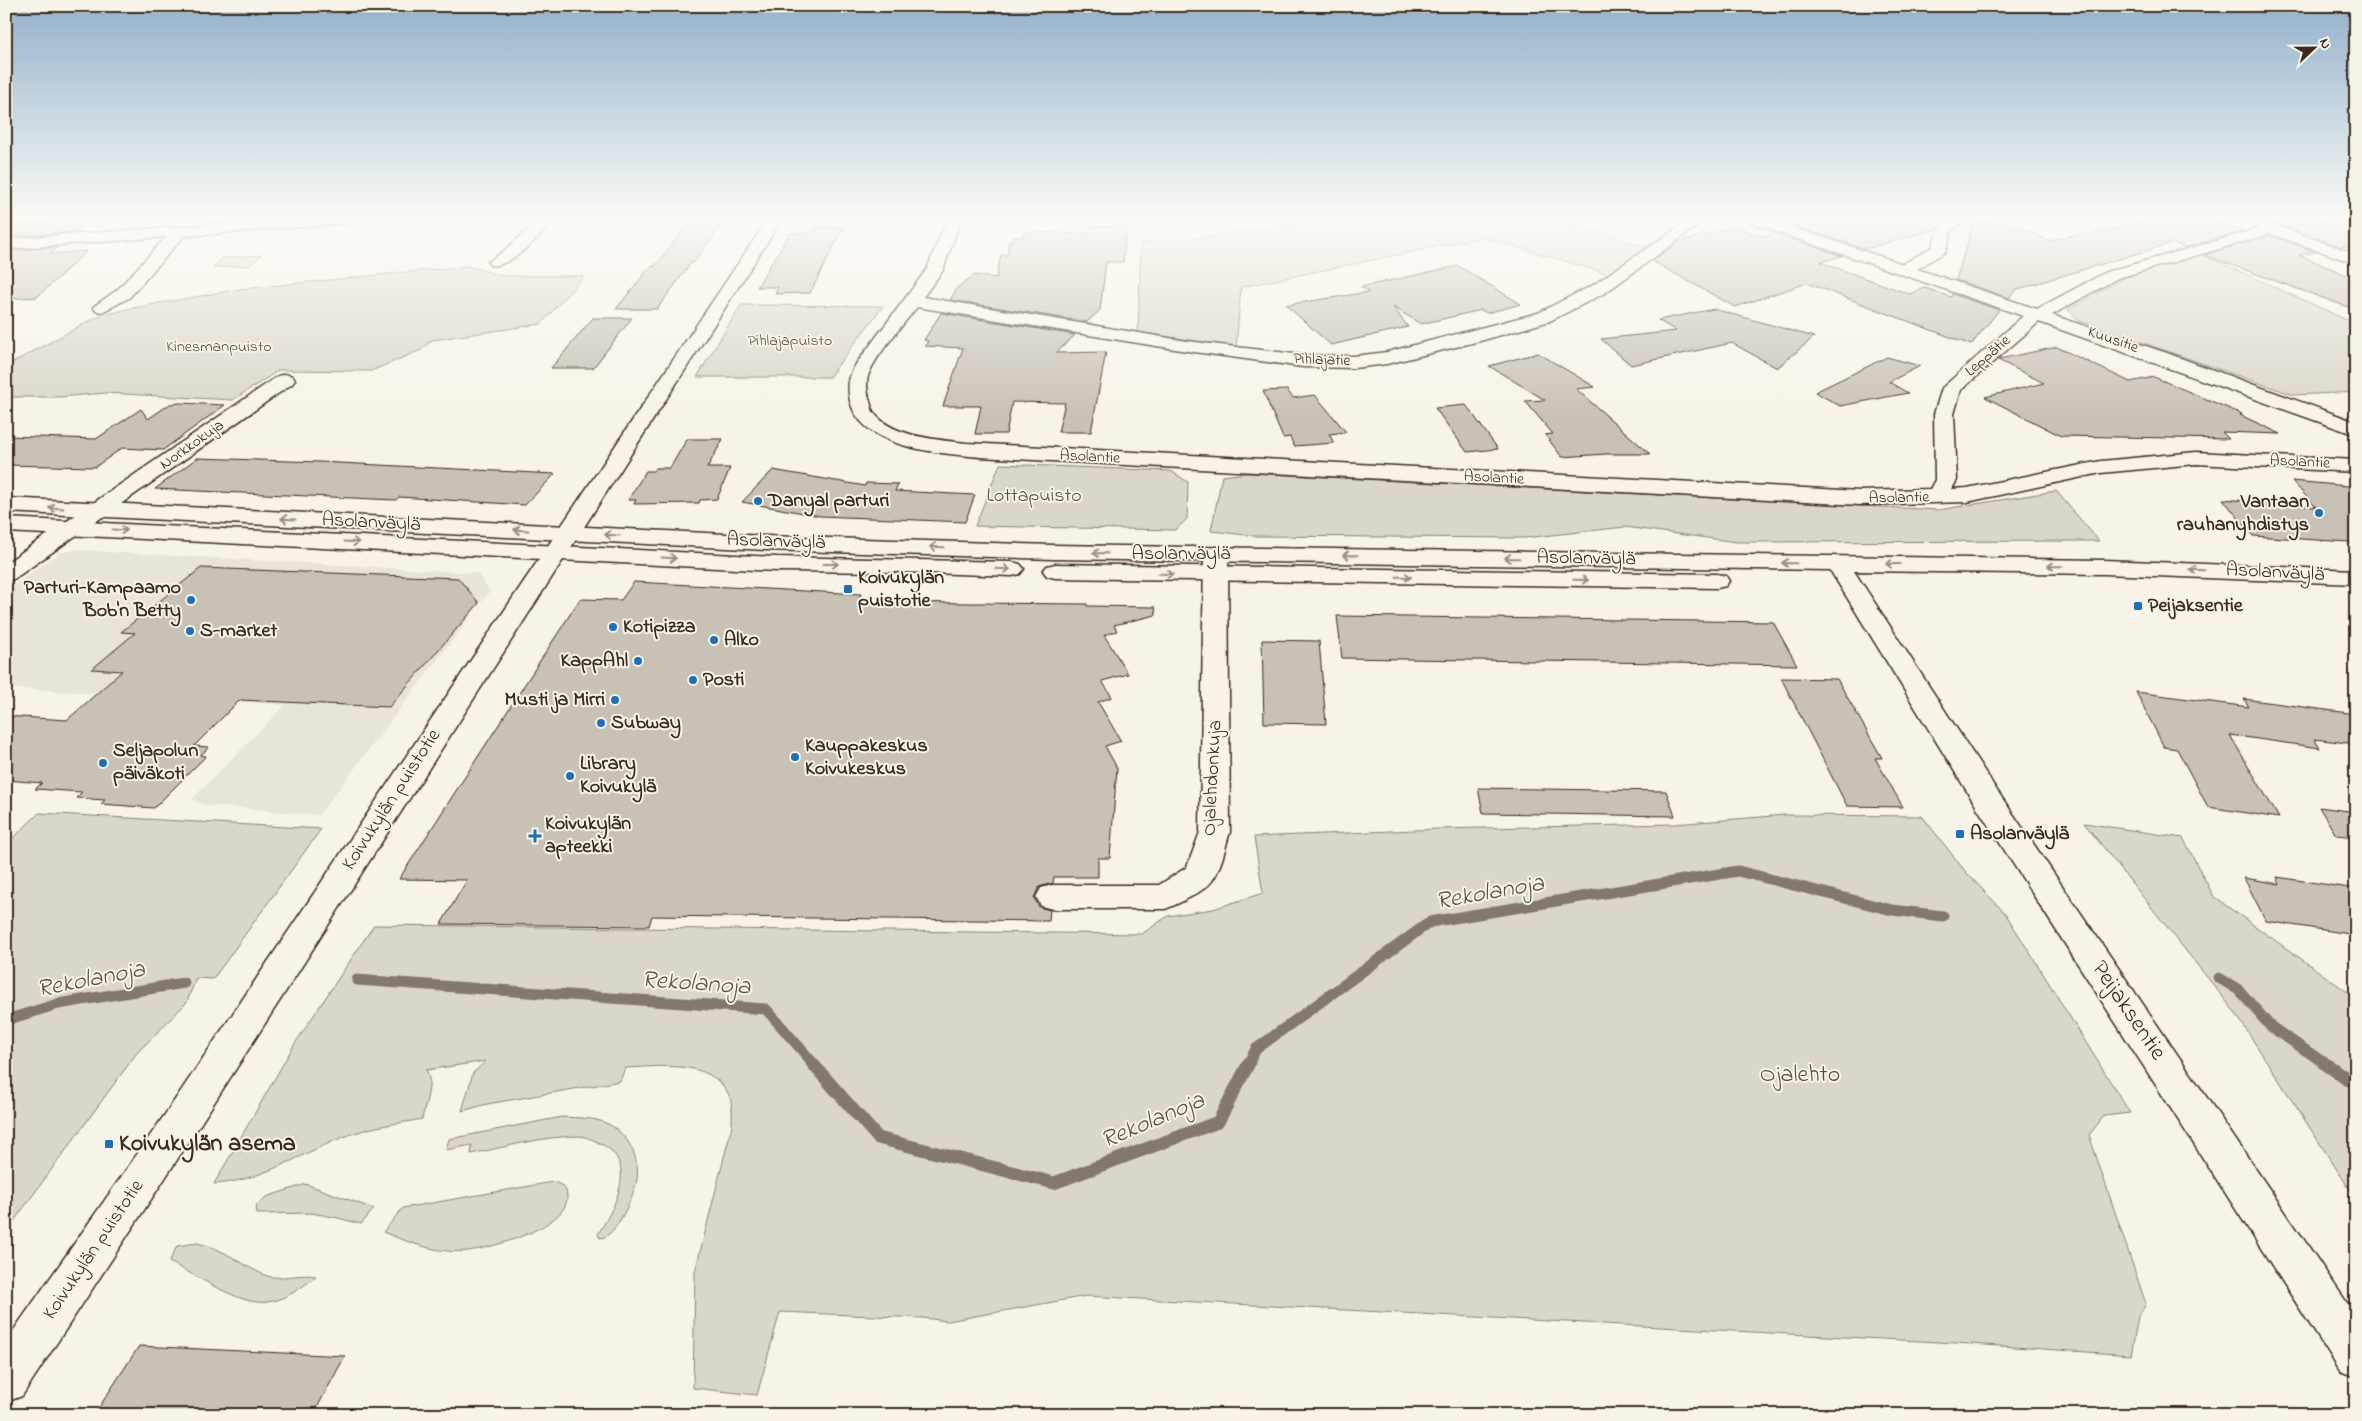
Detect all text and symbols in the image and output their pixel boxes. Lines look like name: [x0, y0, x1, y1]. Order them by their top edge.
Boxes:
north arrow: [2290, 22, 2340, 72]
text: N: [2313, 35, 2336, 52]
street label: Kuusitie: [2084, 320, 2142, 360]
park label: Pihlajapuisto: [748, 329, 832, 353]
street label: Leppätie: [1960, 329, 2017, 383]
park label: Kinesmanpuisto: [166, 335, 272, 359]
street label: Pihlajatie: [1293, 347, 1352, 373]
street label: Norkkokuja: [155, 414, 229, 476]
street label: Asolantie: [1059, 443, 1122, 471]
street label: Asolantie: [2269, 448, 2332, 476]
street label: Asolantie: [1463, 464, 1526, 492]
park label: Lottapuisto: [986, 482, 1082, 511]
street label: Asolantie: [1869, 485, 1930, 511]
place label: Danyal parturi: [767, 487, 890, 517]
place label: Vantaan rauhanyhdistys: [2177, 488, 2309, 541]
marker: Danyal parturi: [752, 495, 764, 507]
one-way arrow: [48, 503, 64, 512]
street label: Asolanväylä: [321, 506, 421, 540]
marker: Vantaan rauhanyhdistys: [2313, 507, 2325, 519]
one-way arrow: [281, 515, 297, 524]
one-way arrow: [112, 526, 128, 535]
one-way arrow: [513, 526, 529, 535]
street label: Asolanväylä: [726, 526, 826, 558]
one-way arrow: [604, 530, 620, 539]
one-way arrow: [344, 538, 360, 547]
street label: Asolanväylä: [1132, 540, 1230, 569]
one-way arrow: [930, 542, 946, 552]
street label: Asolanväylä: [1536, 544, 1636, 574]
one-way arrow: [1092, 548, 1108, 558]
one-way arrow: [1342, 551, 1358, 560]
one-way arrow: [1504, 553, 1520, 563]
one-way arrow: [660, 554, 676, 563]
street label: Asolanväylä: [2225, 556, 2325, 590]
one-way arrow: [1781, 559, 1797, 568]
one-way arrow: [1885, 559, 1902, 569]
one-way arrow: [823, 560, 839, 569]
one-way arrow: [2048, 562, 2064, 571]
place label: Koivukylän puistotie: [858, 564, 944, 616]
one-way arrow: [994, 564, 1011, 574]
one-way arrow: [2189, 565, 2206, 575]
one-way arrow: [1157, 569, 1173, 579]
one-way arrow: [1396, 573, 1412, 582]
place label: Parturi-Kampaamo Bob'n Betty: [24, 574, 181, 627]
one-way arrow: [1573, 575, 1589, 584]
marker: Koivukylän puistotie: [842, 583, 854, 595]
place label: Peijaksentie: [2148, 592, 2244, 621]
marker: Parturi-Kampaamo Bob'n Betty: [185, 594, 197, 606]
marker: Peijaksentie: [2132, 600, 2144, 612]
place label: Kotipizza: [623, 613, 696, 642]
place label: S-market: [200, 617, 278, 646]
marker: Kotipizza: [607, 621, 619, 633]
marker: S-market: [184, 625, 196, 637]
place label: Alko: [724, 626, 759, 655]
marker: Alko: [708, 634, 720, 646]
place label: KappAhl: [561, 647, 628, 676]
marker: KappAhl: [632, 655, 644, 667]
place label: Posti: [703, 666, 745, 695]
marker: Posti: [687, 674, 699, 686]
place label: Musti ja Mirri: [504, 686, 605, 715]
marker: Musti ja Mirri: [609, 694, 621, 706]
place label: Subway: [611, 709, 681, 739]
marker: Subway: [595, 717, 607, 729]
street label: Ojalehdonkuja: [1195, 719, 1231, 837]
street label: Koivukylän puistotie: [335, 724, 449, 876]
place label: Kauppakeskus Koivukeskus: [805, 732, 928, 784]
place label: Seljapolun päiväkoti: [113, 737, 198, 789]
place label: Library Koivukylä: [580, 750, 657, 803]
marker: Kauppakeskus Koivukeskus: [789, 751, 801, 763]
marker: Seljapolun päiväkoti: [97, 757, 109, 769]
marker: Library Koivukylä: [564, 770, 576, 782]
place label: Koivukylän apteekki: [545, 810, 631, 862]
place label: Asolanväylä: [1970, 820, 2070, 850]
marker: Asolanväylä: [1954, 828, 1966, 840]
marker: Koivukylän apteekki: [529, 830, 541, 842]
water label: Rekolanoja: [1433, 866, 1547, 920]
water label: Rekolanoja: [34, 952, 149, 1008]
street label: Peijaksentie: [2082, 954, 2174, 1068]
water label: Rekolanoja: [640, 962, 752, 1006]
park label: Ojalehto: [1760, 1058, 1840, 1093]
water label: Rekolanoja: [1096, 1083, 1211, 1159]
place label: Koivukylän asema: [119, 1127, 296, 1163]
marker: Koivukylän asema: [103, 1138, 115, 1150]
street label: Koivukylän puistotie: [36, 1174, 152, 1326]

